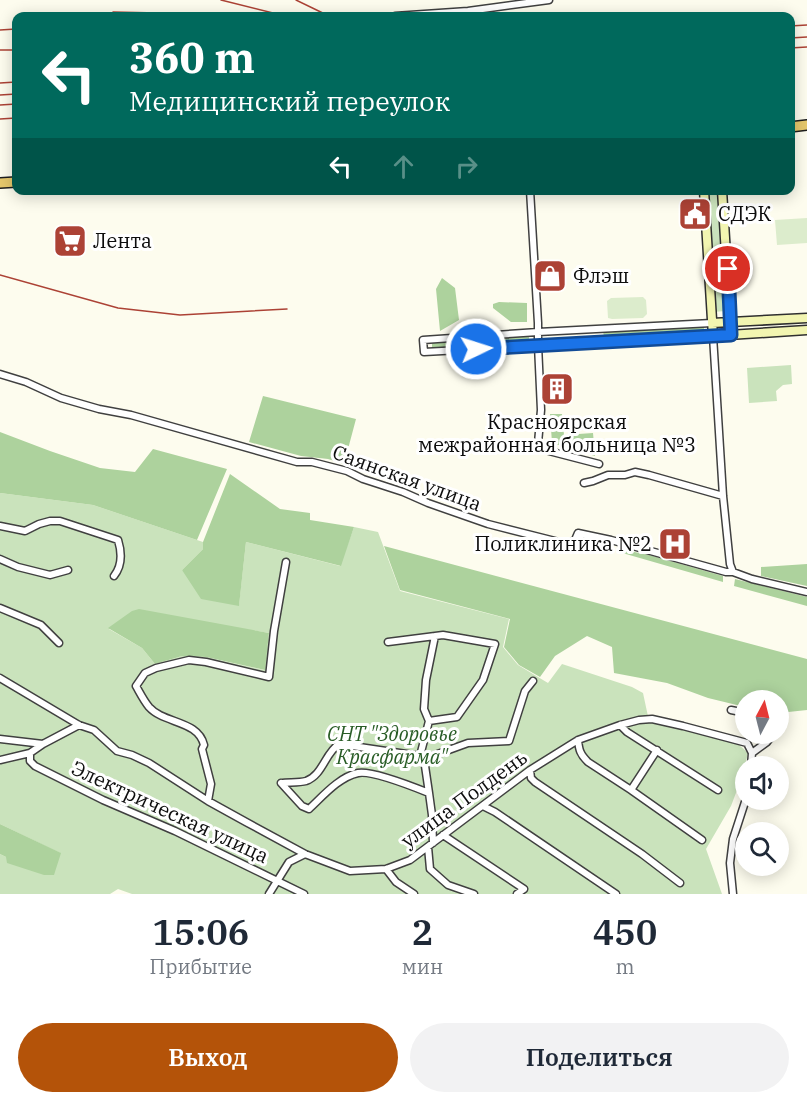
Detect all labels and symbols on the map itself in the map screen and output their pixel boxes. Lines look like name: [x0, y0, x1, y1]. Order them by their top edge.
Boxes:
public building icon: СДЭК: [677, 196, 713, 232]
place label: СДЭК: [718, 200, 772, 227]
supermarket icon: Лента: [52, 223, 88, 259]
place label: Лента: [93, 227, 152, 254]
pin: [702, 243, 753, 294]
shop icon: Флэш: [532, 258, 568, 294]
place label: Флэш: [573, 262, 629, 289]
position arrow: [444, 317, 508, 381]
building icon: Красноярская межрайонная больница №3: [539, 371, 575, 407]
place label: Красноярская межрайонная больница №3: [418, 408, 696, 458]
street label: Саянская улица: [329, 438, 485, 517]
hospital icon: Поликлиника №2: [657, 526, 693, 562]
place label: Поликлиника №2: [475, 530, 652, 557]
north arrow: [735, 690, 789, 744]
park label: СНТ "Здоровье Красфарма": [327, 720, 457, 770]
street label: улица Полдень: [395, 744, 532, 854]
street label: Электрическая улица: [67, 754, 273, 869]

